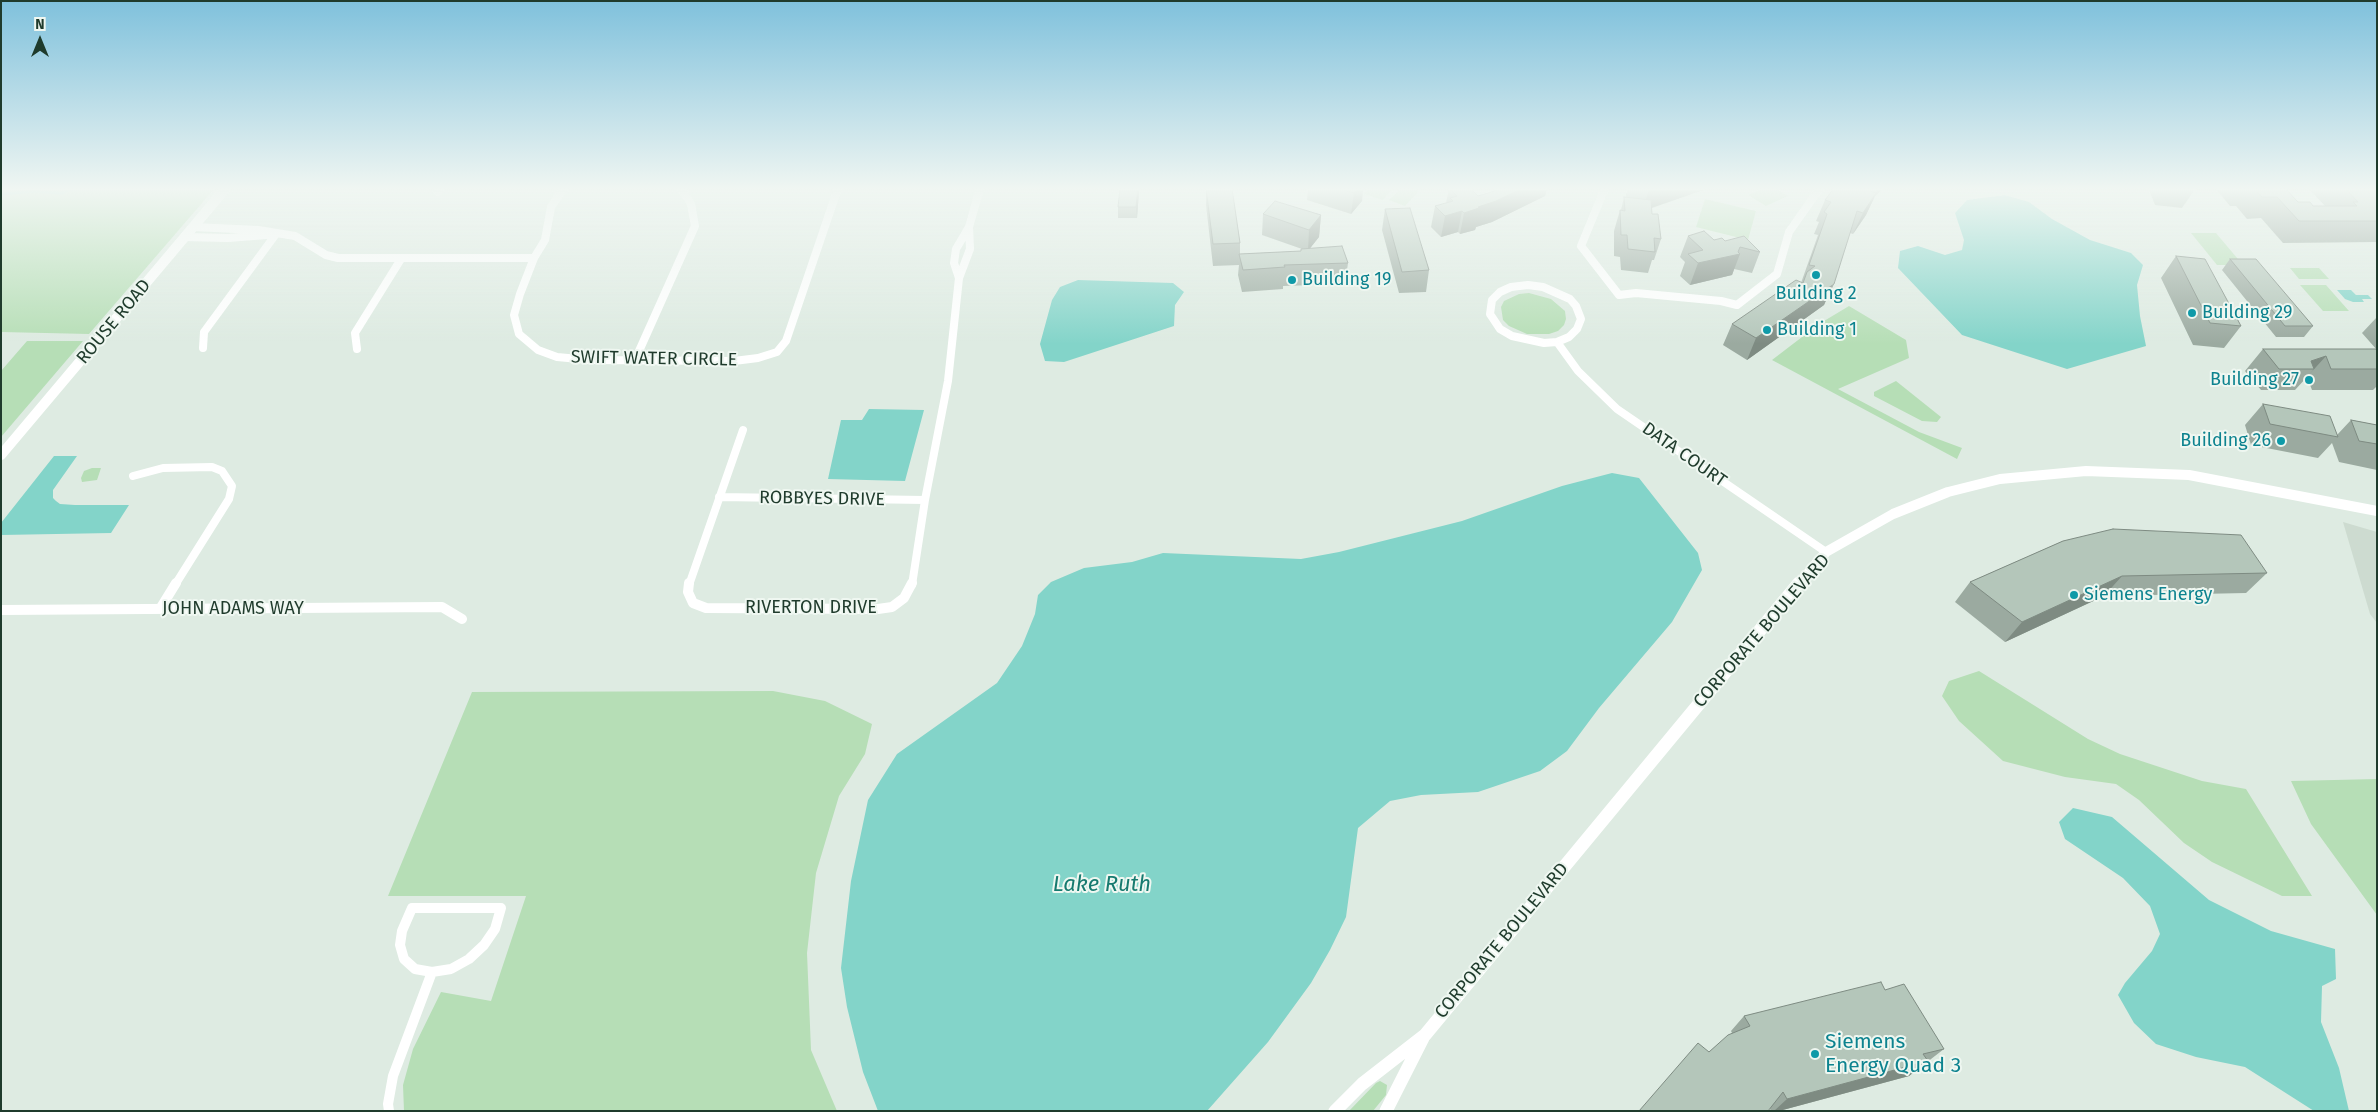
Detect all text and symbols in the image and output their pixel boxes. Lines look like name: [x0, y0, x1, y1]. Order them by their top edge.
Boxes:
north arrow: [15, 15, 65, 65]
text: N: [35, 16, 45, 33]
place label: Building 19: [1302, 269, 1391, 291]
marker: Building 2: [1810, 269, 1822, 281]
marker: Building 19: [1286, 274, 1298, 286]
street label: ROUSE ROAD: [72, 275, 156, 369]
place label: Building 2: [1775, 283, 1857, 305]
place label: Building 29: [2202, 302, 2292, 324]
marker: Building 29: [2186, 307, 2198, 319]
place label: Building 1: [1777, 319, 1857, 341]
marker: Building 1: [1761, 324, 1773, 336]
street label: SWIFT WATER CIRCLE: [571, 347, 737, 371]
place label: Building 27: [2210, 369, 2299, 391]
marker: Building 27: [2303, 374, 2315, 386]
street label: DATA COURT: [1638, 418, 1730, 492]
place label: Building 26: [2180, 430, 2271, 452]
marker: Building 26: [2275, 435, 2287, 447]
street label: ROBBYES DRIVE: [759, 487, 885, 511]
street label: CORPORATE BOULEVARD: [1689, 550, 1835, 712]
place label: Siemens Energy: [2084, 584, 2212, 606]
marker: Siemens Energy: [2068, 589, 2080, 601]
street label: RIVERTON DRIVE: [745, 597, 877, 619]
street label: JOHN ADAMS WAY: [162, 598, 304, 620]
street label: CORPORATE BOULEVARD: [1431, 859, 1573, 1023]
water label: Lake Ruth: [1053, 872, 1151, 898]
place label: Siemens Energy Quad 3: [1825, 1029, 1961, 1079]
marker: Siemens Energy Quad 3: [1809, 1048, 1821, 1060]

